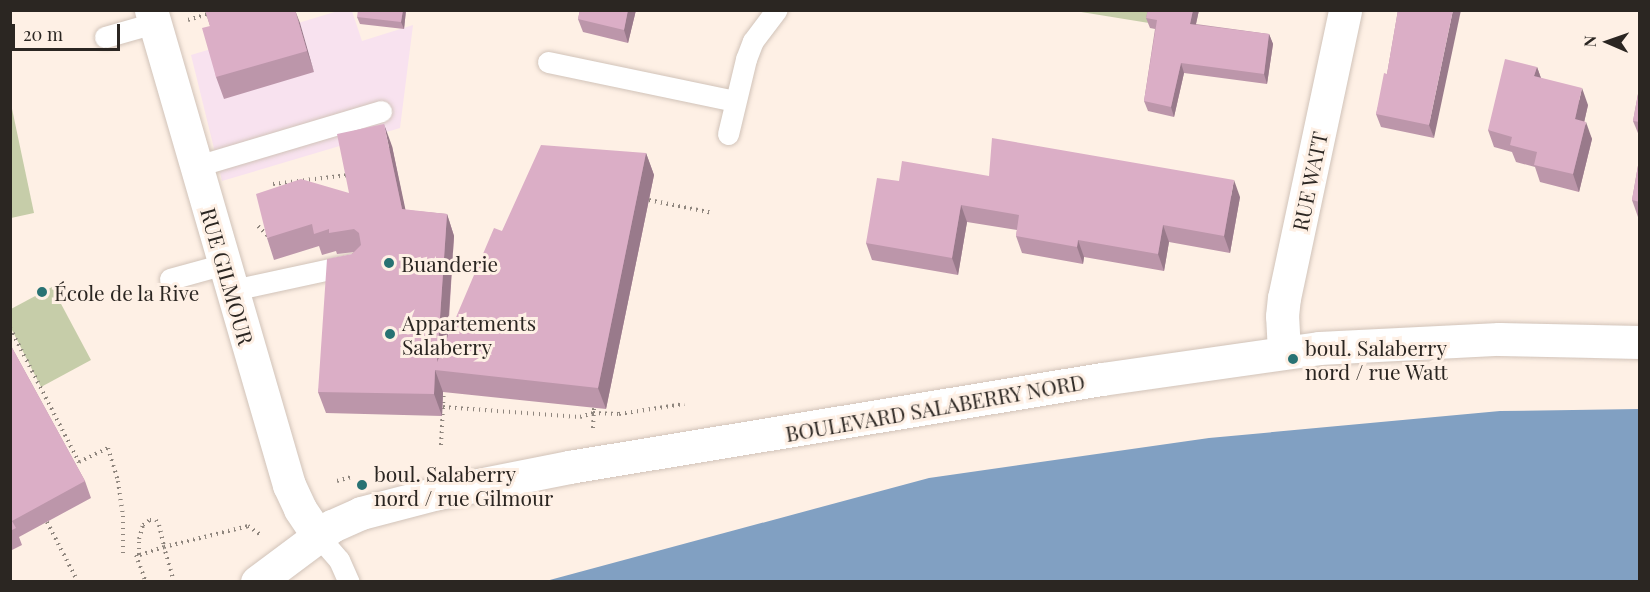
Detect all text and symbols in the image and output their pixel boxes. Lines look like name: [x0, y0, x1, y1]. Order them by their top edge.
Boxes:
scale bar: [15, 12, 123, 50]
north arrow: [1578, 12, 1638, 72]
text: 20 m: [23, 22, 63, 46]
text: N: [1579, 35, 1600, 47]
street label: RUE WATT: [1286, 129, 1332, 233]
street label: RUE GILMOUR: [196, 205, 260, 347]
place label: Buanderie: [401, 250, 498, 276]
marker: Buanderie: [382, 256, 396, 270]
place label: École de la Rive: [54, 279, 200, 305]
marker: École de la Rive: [35, 285, 49, 299]
place label: Appartements Salaberry: [402, 309, 536, 359]
marker: Appartements Salaberry: [383, 327, 397, 341]
place label: boul. Salaberry nord / rue Watt: [1305, 334, 1448, 384]
marker: boul. Salaberry nord / rue Watt: [1286, 352, 1300, 366]
street label: BOULEVARD SALABERRY NORD: [783, 368, 1087, 446]
place label: boul. Salaberry nord / rue Gilmour: [374, 460, 553, 510]
marker: boul. Salaberry nord / rue Gilmour: [355, 478, 369, 492]

